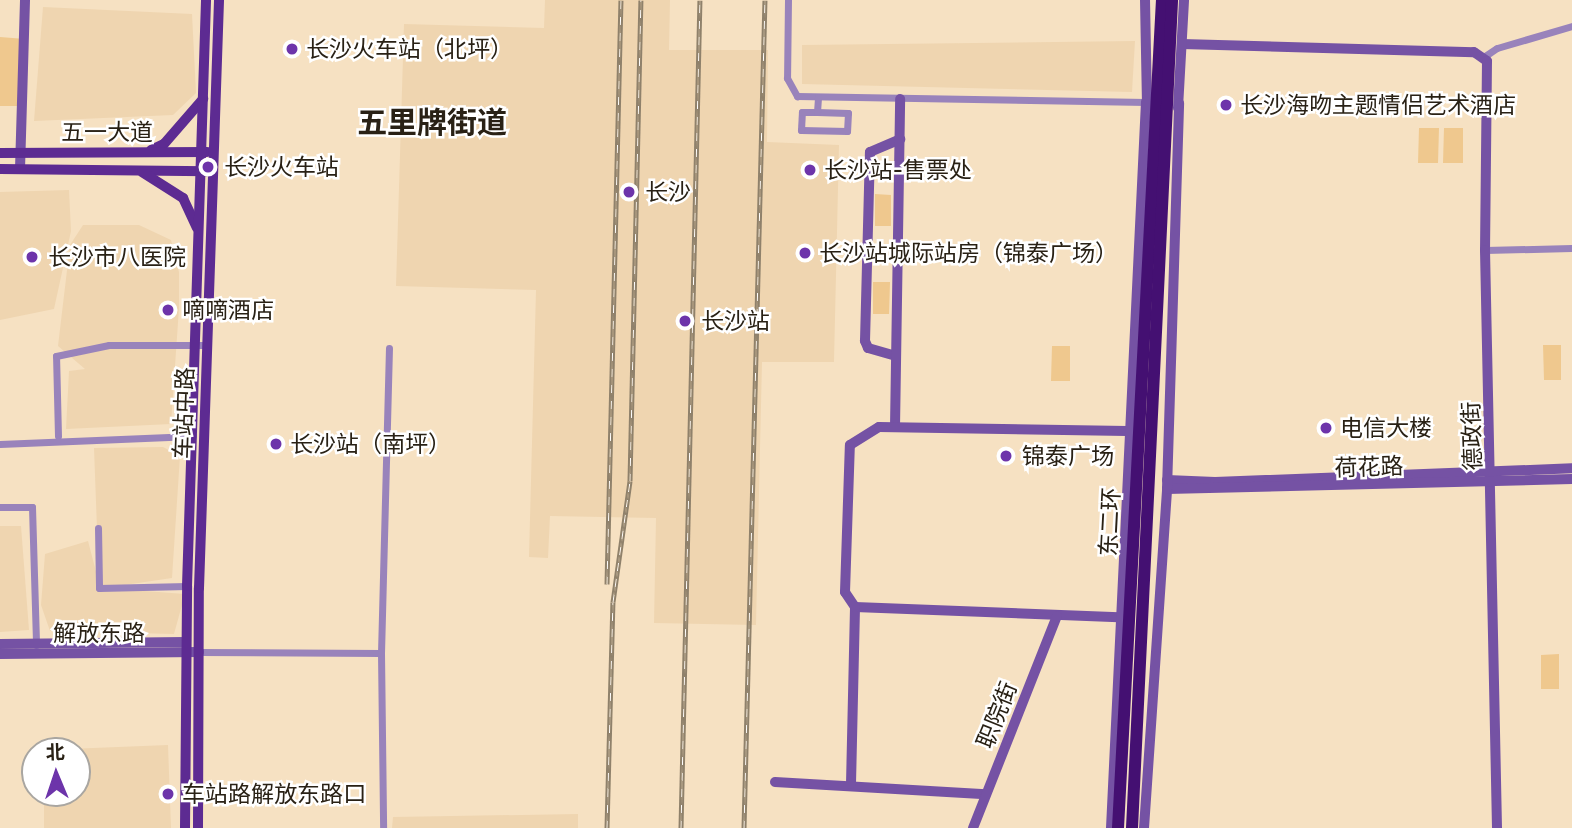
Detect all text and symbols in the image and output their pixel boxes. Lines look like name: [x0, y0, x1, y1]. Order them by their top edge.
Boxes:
place label: 长沙火车站（北坪）: [306, 35, 513, 63]
marker: 长沙火车站（北坪）: [284, 41, 300, 57]
place label: 长沙海吻主题情侣艺术酒店: [1240, 91, 1516, 119]
marker: 长沙海吻主题情侣艺术酒店: [1218, 97, 1234, 113]
district label: 五里牌街道: [357, 105, 507, 141]
street label: 五一大道: [61, 118, 153, 146]
place label: 长沙火车站: [224, 153, 339, 181]
place label: 长沙站-售票处: [824, 156, 972, 184]
marker: 长沙火车站: [198, 157, 218, 177]
marker: 长沙站-售票处: [802, 162, 818, 178]
place label: 长沙: [645, 178, 691, 206]
marker: 长沙: [619, 182, 639, 202]
place label: 长沙站城际站房（锦泰广场）: [819, 239, 1118, 267]
place label: 长沙市八医院: [48, 243, 186, 271]
marker: 长沙站城际站房（锦泰广场）: [797, 245, 813, 261]
marker: 长沙市八医院: [22, 247, 42, 267]
place label: 嘀嘀酒店: [182, 296, 274, 324]
marker: 嘀嘀酒店: [160, 302, 176, 318]
place label: 长沙站: [701, 307, 770, 335]
marker: 长沙站: [675, 311, 695, 331]
street label: 车站中路: [169, 367, 199, 459]
street label: 德政街: [1457, 401, 1487, 471]
place label: 电信大楼: [1340, 414, 1432, 442]
marker: 电信大楼: [1318, 420, 1334, 436]
place label: 长沙站（南坪）: [290, 430, 451, 458]
marker: 长沙站（南坪）: [268, 436, 284, 452]
place label: 锦泰广场: [1022, 442, 1114, 470]
marker: 锦泰广场: [996, 446, 1016, 466]
street label: 荷花路: [1334, 452, 1404, 482]
street label: 东二环: [1094, 487, 1126, 557]
street label: 解放东路: [53, 619, 145, 647]
street label: 职院街: [971, 678, 1023, 752]
north arrow: [21, 737, 91, 807]
text: 北: [45, 741, 65, 764]
place label: 车站路解放东路口: [182, 780, 366, 808]
marker: 车站路解放东路口: [160, 786, 176, 802]

